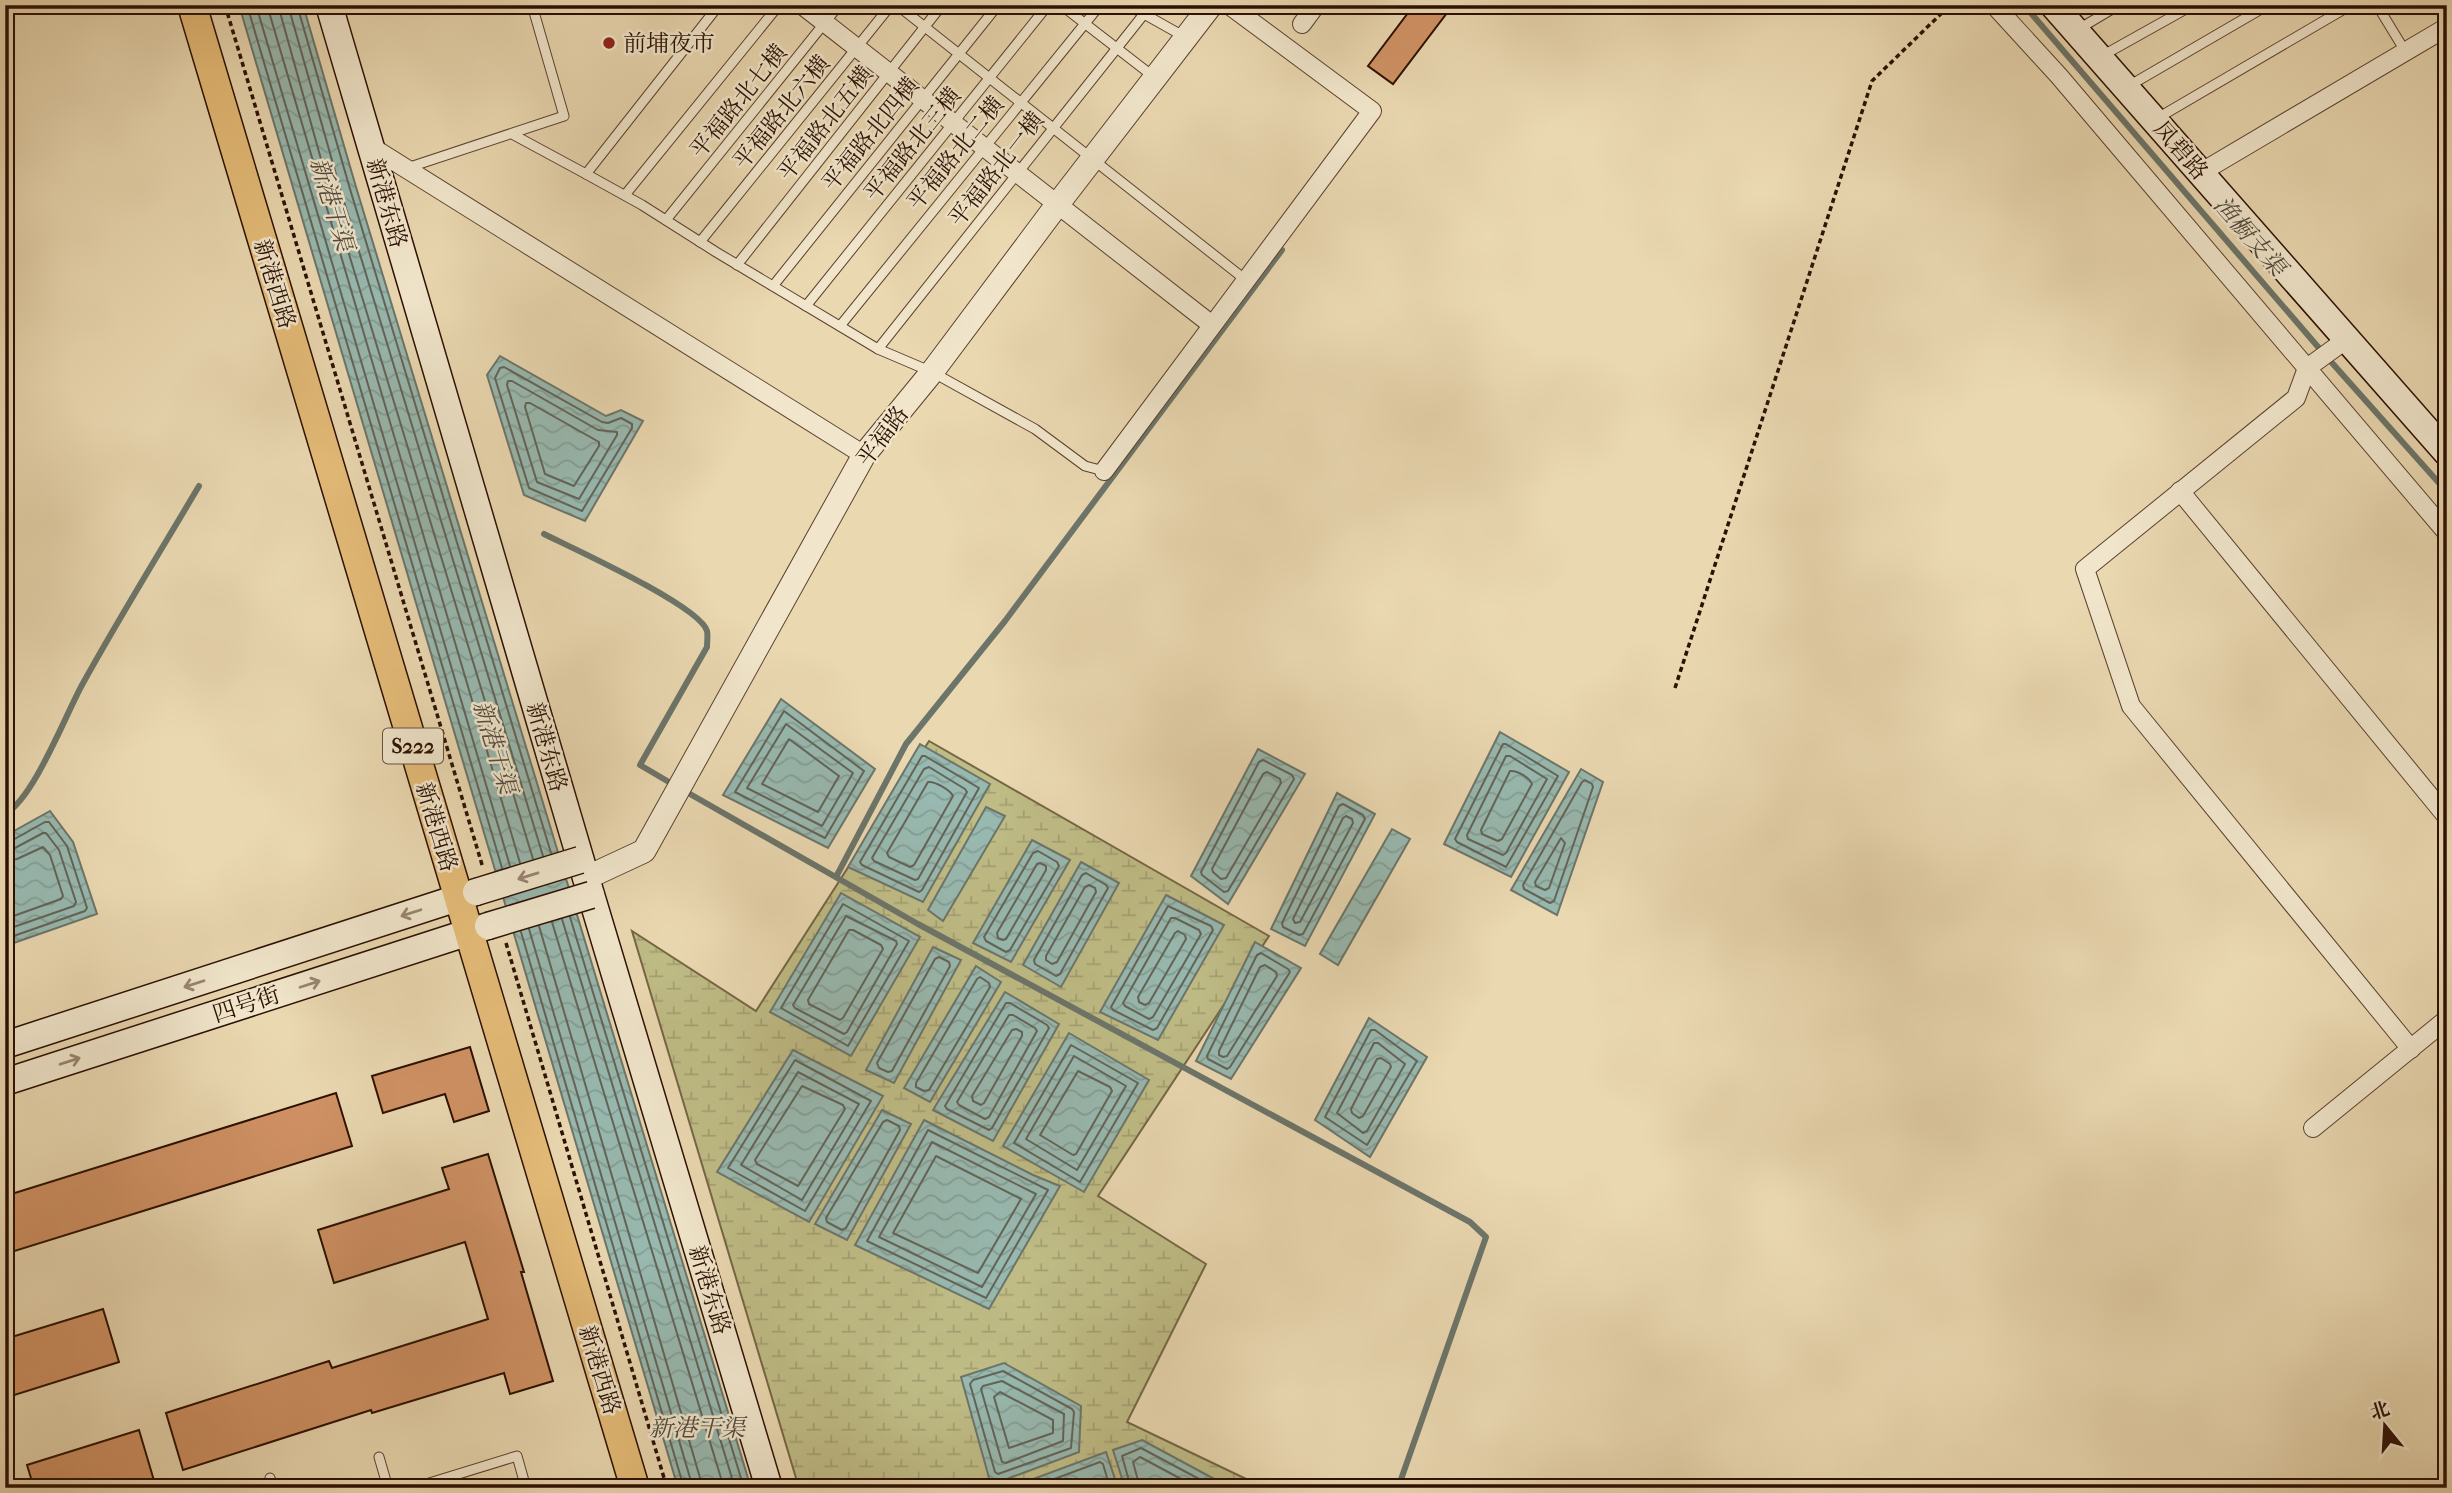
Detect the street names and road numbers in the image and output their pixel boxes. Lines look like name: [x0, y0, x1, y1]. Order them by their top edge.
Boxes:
street label: 平福路北七横: [684, 39, 792, 163]
street label: 平福路北六横: [727, 50, 835, 174]
street label: 平福路北五横: [772, 61, 879, 186]
street label: 平福路北四横: [816, 72, 924, 196]
street label: 平福路北三横: [858, 82, 966, 206]
street label: 平福路北二横: [901, 91, 1009, 215]
street label: 平福路北一横: [943, 107, 1050, 232]
street label: 凤碧路: [2148, 115, 2213, 185]
street label: 新港东路: [361, 155, 412, 251]
street label: 新港西路: [248, 236, 301, 332]
street label: 平福路: [851, 401, 914, 472]
street label: 新港东路: [521, 699, 572, 795]
road number: S222: [383, 728, 443, 764]
street label: 新港西路: [410, 779, 463, 875]
street label: 四号街: [209, 981, 283, 1028]
street label: 新港东路: [683, 1242, 736, 1338]
street label: 新港西路: [573, 1322, 626, 1418]

